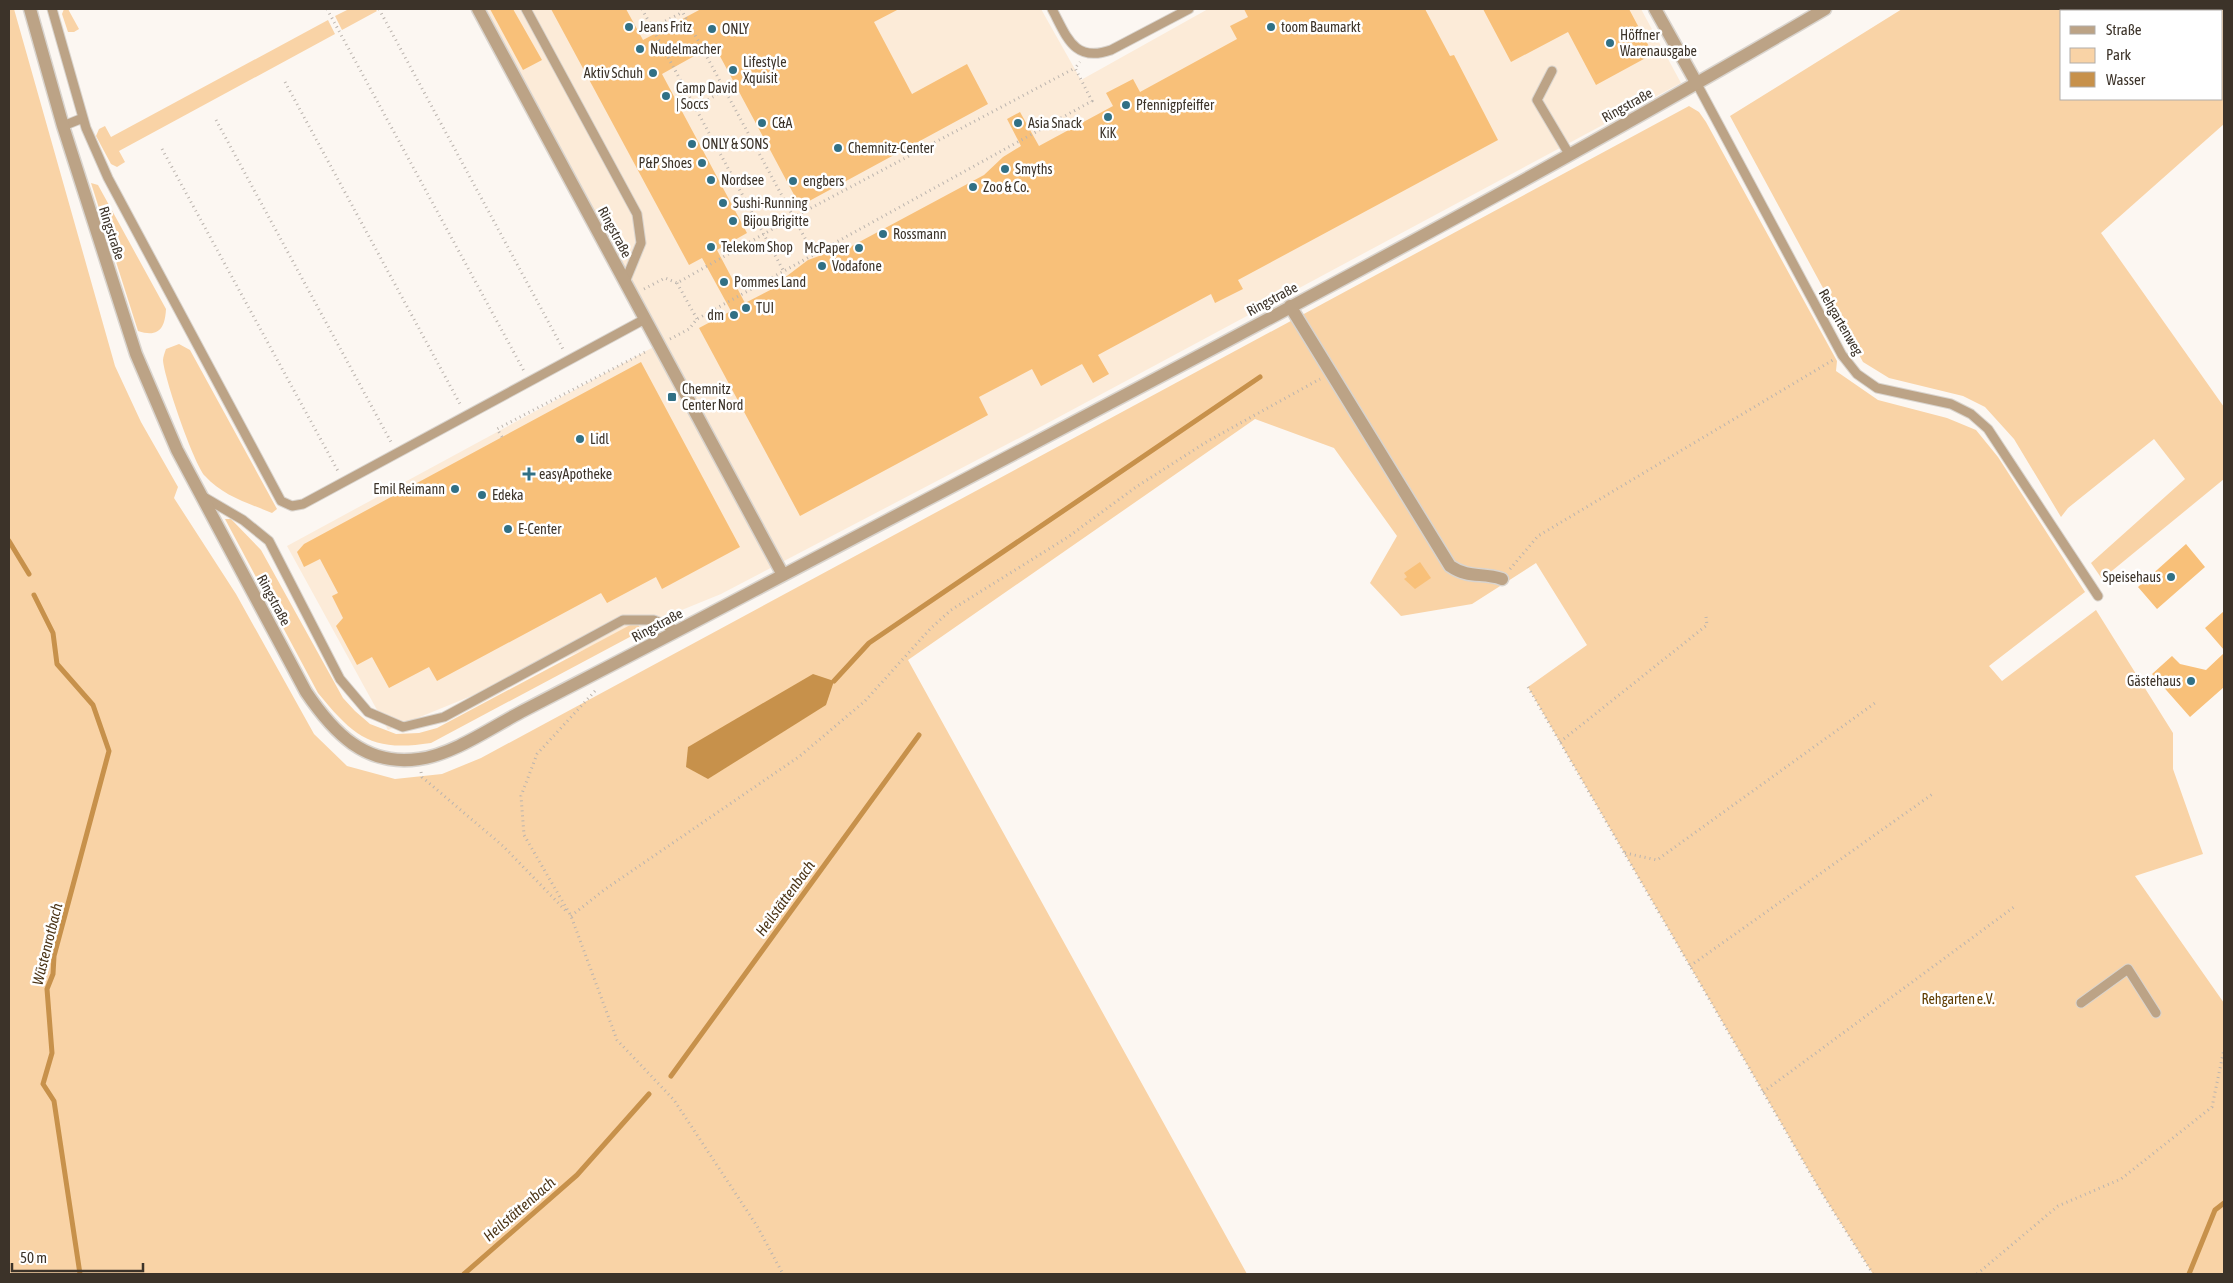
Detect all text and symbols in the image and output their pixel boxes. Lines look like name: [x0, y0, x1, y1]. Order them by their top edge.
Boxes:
legend: [2060, 10, 2223, 100]
place label: Jeans Fritz: [639, 19, 692, 35]
place label: toom Baumarkt: [1281, 19, 1361, 35]
marker: Jeans Fritz: [623, 21, 635, 33]
place label: ONLY: [722, 21, 750, 37]
marker: toom Baumarkt: [1265, 21, 1277, 33]
text: Straße: [2106, 21, 2142, 38]
marker: ONLY: [706, 23, 718, 35]
place label: Höffner Warenausgabe: [1620, 27, 1697, 59]
marker: Höffner Warenausgabe: [1604, 37, 1616, 49]
place label: Nudelmacher: [650, 41, 722, 57]
marker: Nudelmacher: [634, 43, 646, 55]
text: Park: [2106, 46, 2131, 63]
place label: Lifestyle Xquisit: [743, 54, 787, 86]
marker: Lifestyle Xquisit: [727, 64, 739, 76]
place label: Aktiv Schuh: [584, 65, 643, 81]
marker: Aktiv Schuh: [647, 67, 659, 79]
text: Wasser: [2106, 71, 2146, 88]
place label: Camp David | Soccs: [676, 80, 737, 112]
street label: Ringstraße: [1599, 85, 1655, 125]
marker: Camp David | Soccs: [660, 90, 672, 102]
place label: Pfennigpfeiffer: [1136, 97, 1215, 113]
marker: Pfennigpfeiffer: [1120, 99, 1132, 111]
marker: KiK: [1102, 111, 1114, 123]
place label: C&A: [772, 115, 793, 131]
place label: Asia Snack: [1028, 115, 1082, 131]
marker: C&A: [756, 117, 768, 129]
marker: Asia Snack: [1012, 117, 1024, 129]
place label: KiK: [1100, 125, 1117, 141]
place label: ONLY & SONS: [702, 136, 769, 152]
marker: ONLY & SONS: [686, 138, 698, 150]
place label: Chemnitz-Center: [848, 140, 935, 156]
marker: Chemnitz-Center: [832, 142, 844, 154]
place label: P&P Shoes: [639, 155, 692, 171]
marker: P&P Shoes: [696, 157, 708, 169]
place label: Smyths: [1015, 161, 1053, 177]
marker: Smyths: [999, 163, 1011, 175]
place label: Nordsee: [721, 172, 764, 188]
place label: engbers: [803, 173, 844, 189]
marker: Nordsee: [705, 174, 717, 186]
marker: engbers: [787, 175, 799, 187]
place label: Zoo & Co.: [983, 179, 1029, 195]
marker: Zoo & Co.: [967, 181, 979, 193]
place label: Sushi-Running: [733, 195, 807, 211]
marker: Sushi-Running: [717, 197, 729, 209]
street label: Ringstraße: [96, 204, 128, 262]
street label: Ringstraße: [595, 204, 635, 260]
place label: Bijou Brigitte: [743, 213, 809, 229]
marker: Bijou Brigitte: [727, 215, 739, 227]
place label: Rossmann: [893, 226, 947, 242]
marker: Rossmann: [877, 228, 889, 240]
place label: Telekom Shop: [721, 239, 793, 255]
place label: McPaper: [804, 240, 850, 256]
marker: Telekom Shop: [705, 241, 717, 253]
marker: McPaper: [853, 242, 865, 254]
place label: Vodafone: [832, 258, 882, 274]
marker: Vodafone: [816, 260, 828, 272]
place label: Pommes Land: [734, 274, 806, 290]
marker: Pommes Land: [718, 276, 730, 288]
street label: Ringstraße: [1244, 279, 1300, 319]
street label: Rehgartenweg: [1816, 286, 1866, 358]
place label: TUI: [756, 300, 774, 316]
marker: TUI: [740, 302, 752, 314]
place label: dm: [707, 307, 724, 323]
marker: dm: [728, 309, 740, 321]
place label: Chemnitz Center Nord: [682, 381, 743, 413]
marker: Chemnitz Center Nord: [666, 391, 678, 403]
place label: Lidl: [590, 431, 609, 447]
marker: Lidl: [574, 433, 586, 445]
place label: easyApotheke: [539, 466, 612, 482]
marker: easyApotheke: [523, 468, 535, 480]
place label: Emil Reimann: [373, 481, 445, 497]
marker: Emil Reimann: [449, 483, 461, 495]
place label: Edeka: [492, 487, 524, 503]
marker: Edeka: [476, 489, 488, 501]
place label: E-Center: [518, 521, 562, 537]
marker: E-Center: [502, 523, 514, 535]
place label: Speisehaus: [2103, 569, 2161, 585]
marker: Speisehaus: [2165, 571, 2177, 583]
street label: Ringstraße: [254, 572, 294, 628]
street label: Ringstraße: [629, 605, 685, 645]
place label: Gästehaus: [2127, 673, 2181, 689]
marker: Gästehaus: [2185, 675, 2197, 687]
water label: Heilstättenbach: [752, 857, 818, 939]
water label: Wüstenrotbach: [29, 901, 65, 987]
park label: Rehgarten e.V.: [1922, 991, 1994, 1007]
water label: Heilstättenbach: [480, 1173, 558, 1245]
scale bar: [12, 1240, 144, 1272]
text: 50 m: [20, 1249, 47, 1266]

